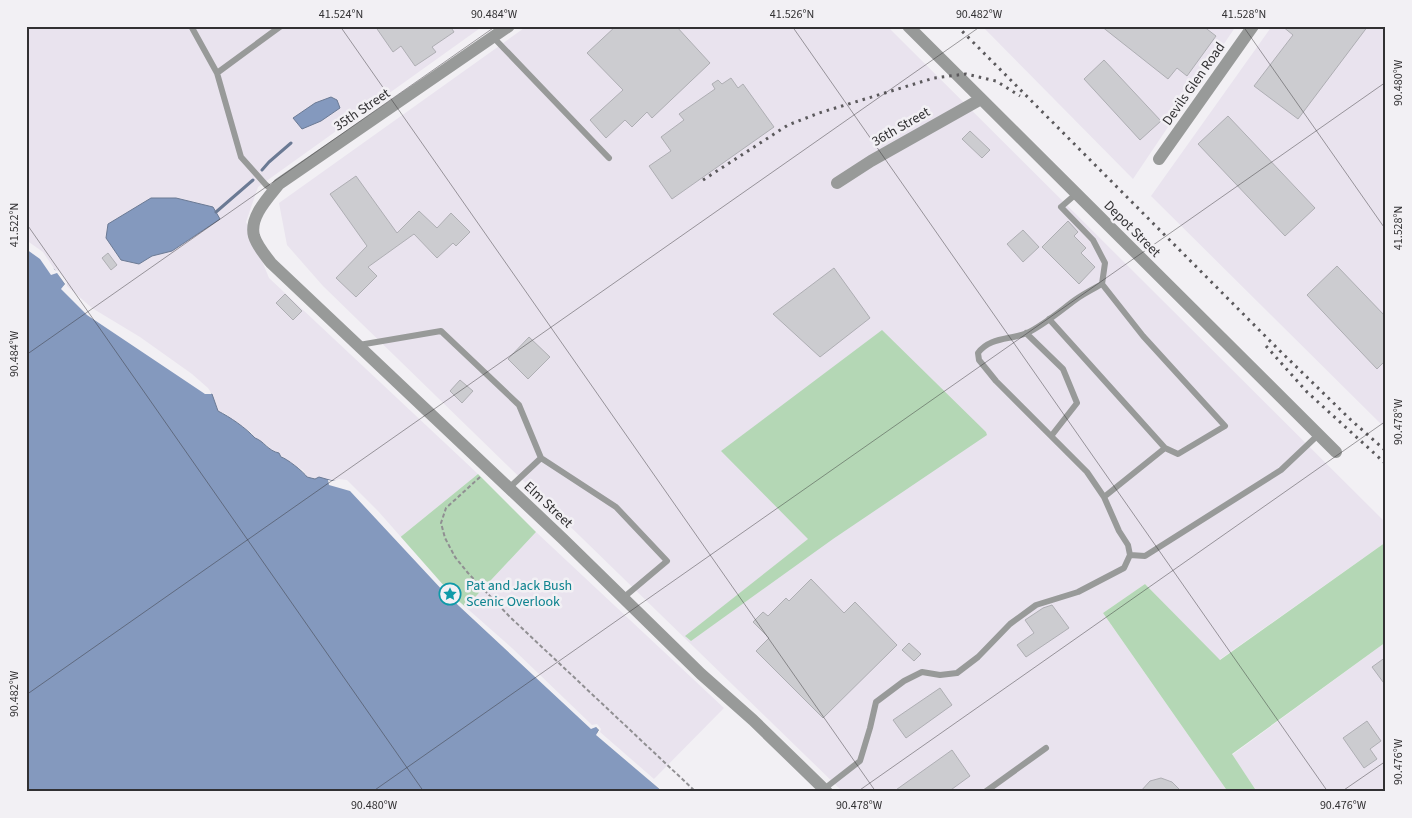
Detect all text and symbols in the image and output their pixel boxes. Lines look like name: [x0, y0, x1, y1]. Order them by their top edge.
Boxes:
text: 41.524°N: [319, 6, 363, 23]
text: 90.484°W: [471, 6, 518, 23]
text: 41.526°N: [770, 6, 814, 23]
text: 90.482°W: [956, 6, 1003, 23]
text: 41.528°N: [1222, 6, 1266, 23]
street label: Devils Glen Road: [1158, 38, 1230, 130]
text: 90.480°W: [1390, 59, 1407, 106]
street label: 35th Street: [330, 84, 394, 136]
street label: 36th Street: [868, 102, 934, 152]
street label: Depot Street: [1099, 196, 1165, 262]
text: 41.522°N: [6, 203, 23, 247]
text: 41.528°N: [1390, 206, 1407, 250]
text: 90.484°W: [6, 330, 23, 377]
text: 90.478°W: [1390, 398, 1407, 445]
street label: Elm Street: [519, 477, 577, 533]
place label: Pat and Jack Bush Scenic Overlook: [466, 576, 572, 612]
place icon: Pat and Jack Bush Scenic Overlook: [438, 582, 462, 606]
text: 90.482°W: [6, 670, 23, 717]
text: 90.476°W: [1390, 738, 1407, 785]
text: 90.480°W: [351, 797, 398, 814]
text: 90.478°W: [836, 797, 883, 814]
text: 90.476°W: [1320, 797, 1367, 814]

